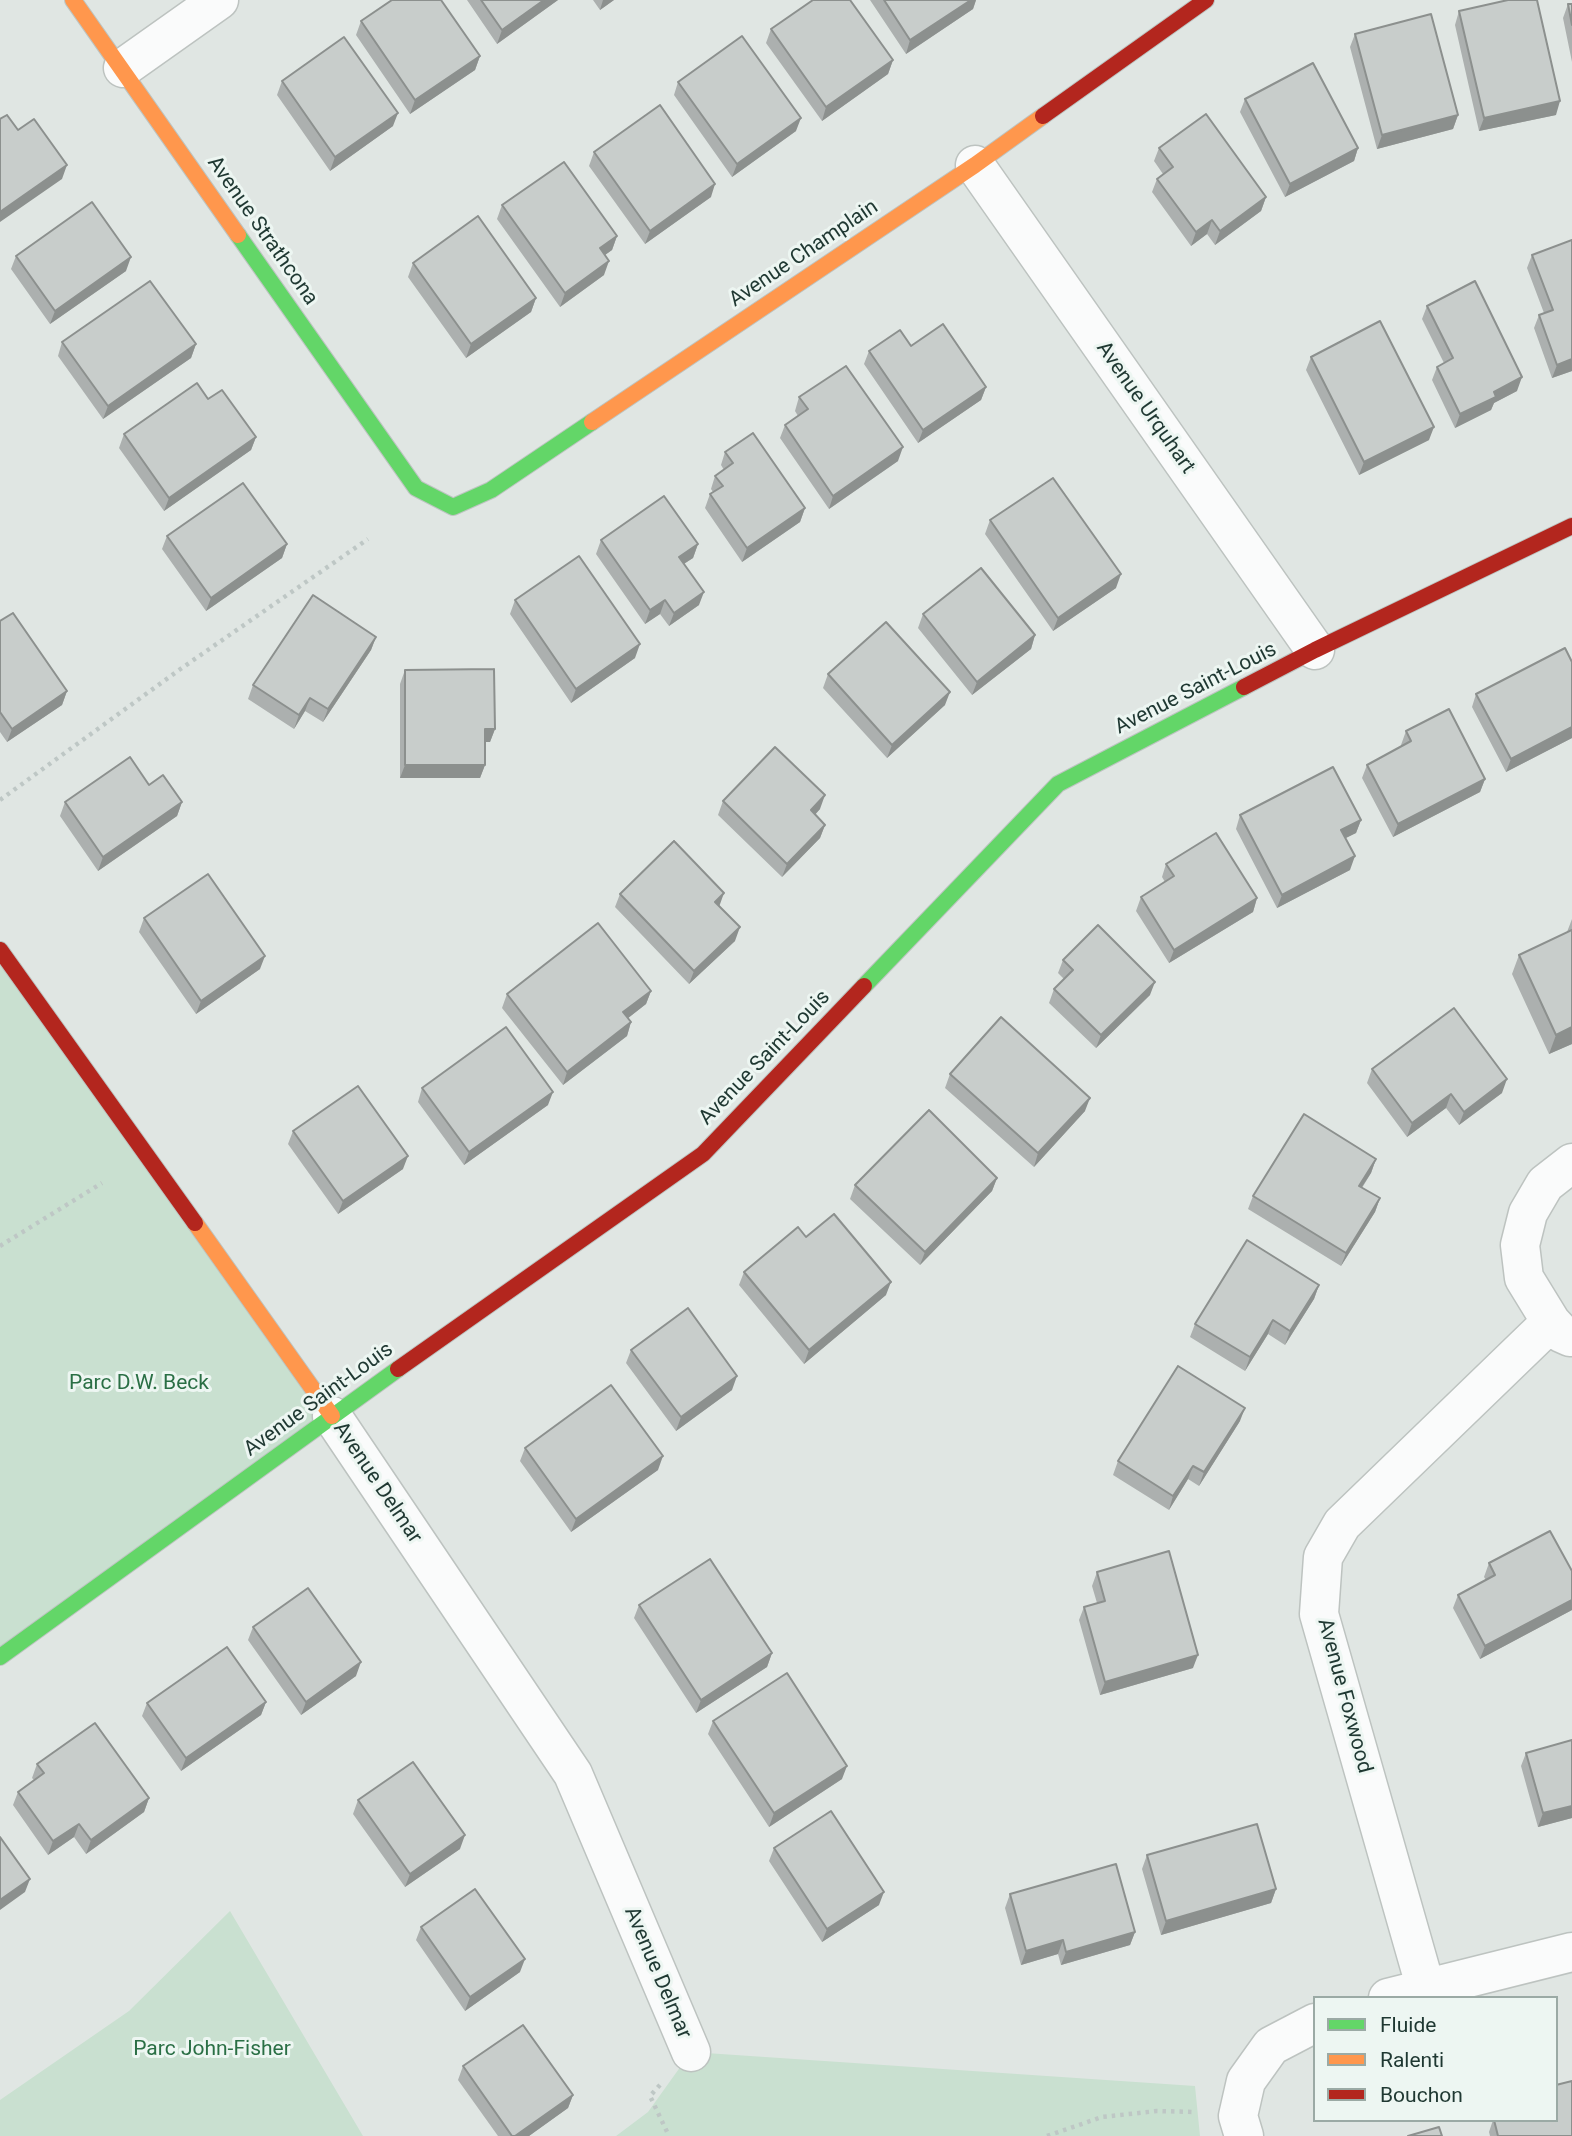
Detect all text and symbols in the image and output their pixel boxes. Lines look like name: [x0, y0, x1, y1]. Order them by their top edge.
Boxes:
street label: Avenue Strathcona: [201, 152, 323, 310]
street label: Avenue Champlain: [725, 195, 883, 313]
street label: Avenue Urquhart: [1090, 337, 1200, 479]
street label: Avenue Saint-Louis: [1111, 637, 1281, 741]
street label: Avenue Saint-Louis: [694, 985, 836, 1131]
street label: Avenue Saint-Louis: [240, 1338, 398, 1462]
park label: Parc D.W. Beck: [69, 1371, 209, 1397]
street label: Avenue Delmar: [327, 1418, 427, 1548]
street label: Avenue Foxwood: [1311, 1616, 1377, 1776]
street label: Avenue Delmar: [618, 1903, 696, 2043]
legend: [1313, 1996, 1558, 2122]
text: Fluide: [1380, 2013, 1436, 2037]
park label: Parc John-Fisher: [133, 2037, 291, 2063]
text: Ralenti: [1380, 2048, 1444, 2072]
text: Bouchon: [1380, 2083, 1463, 2107]

